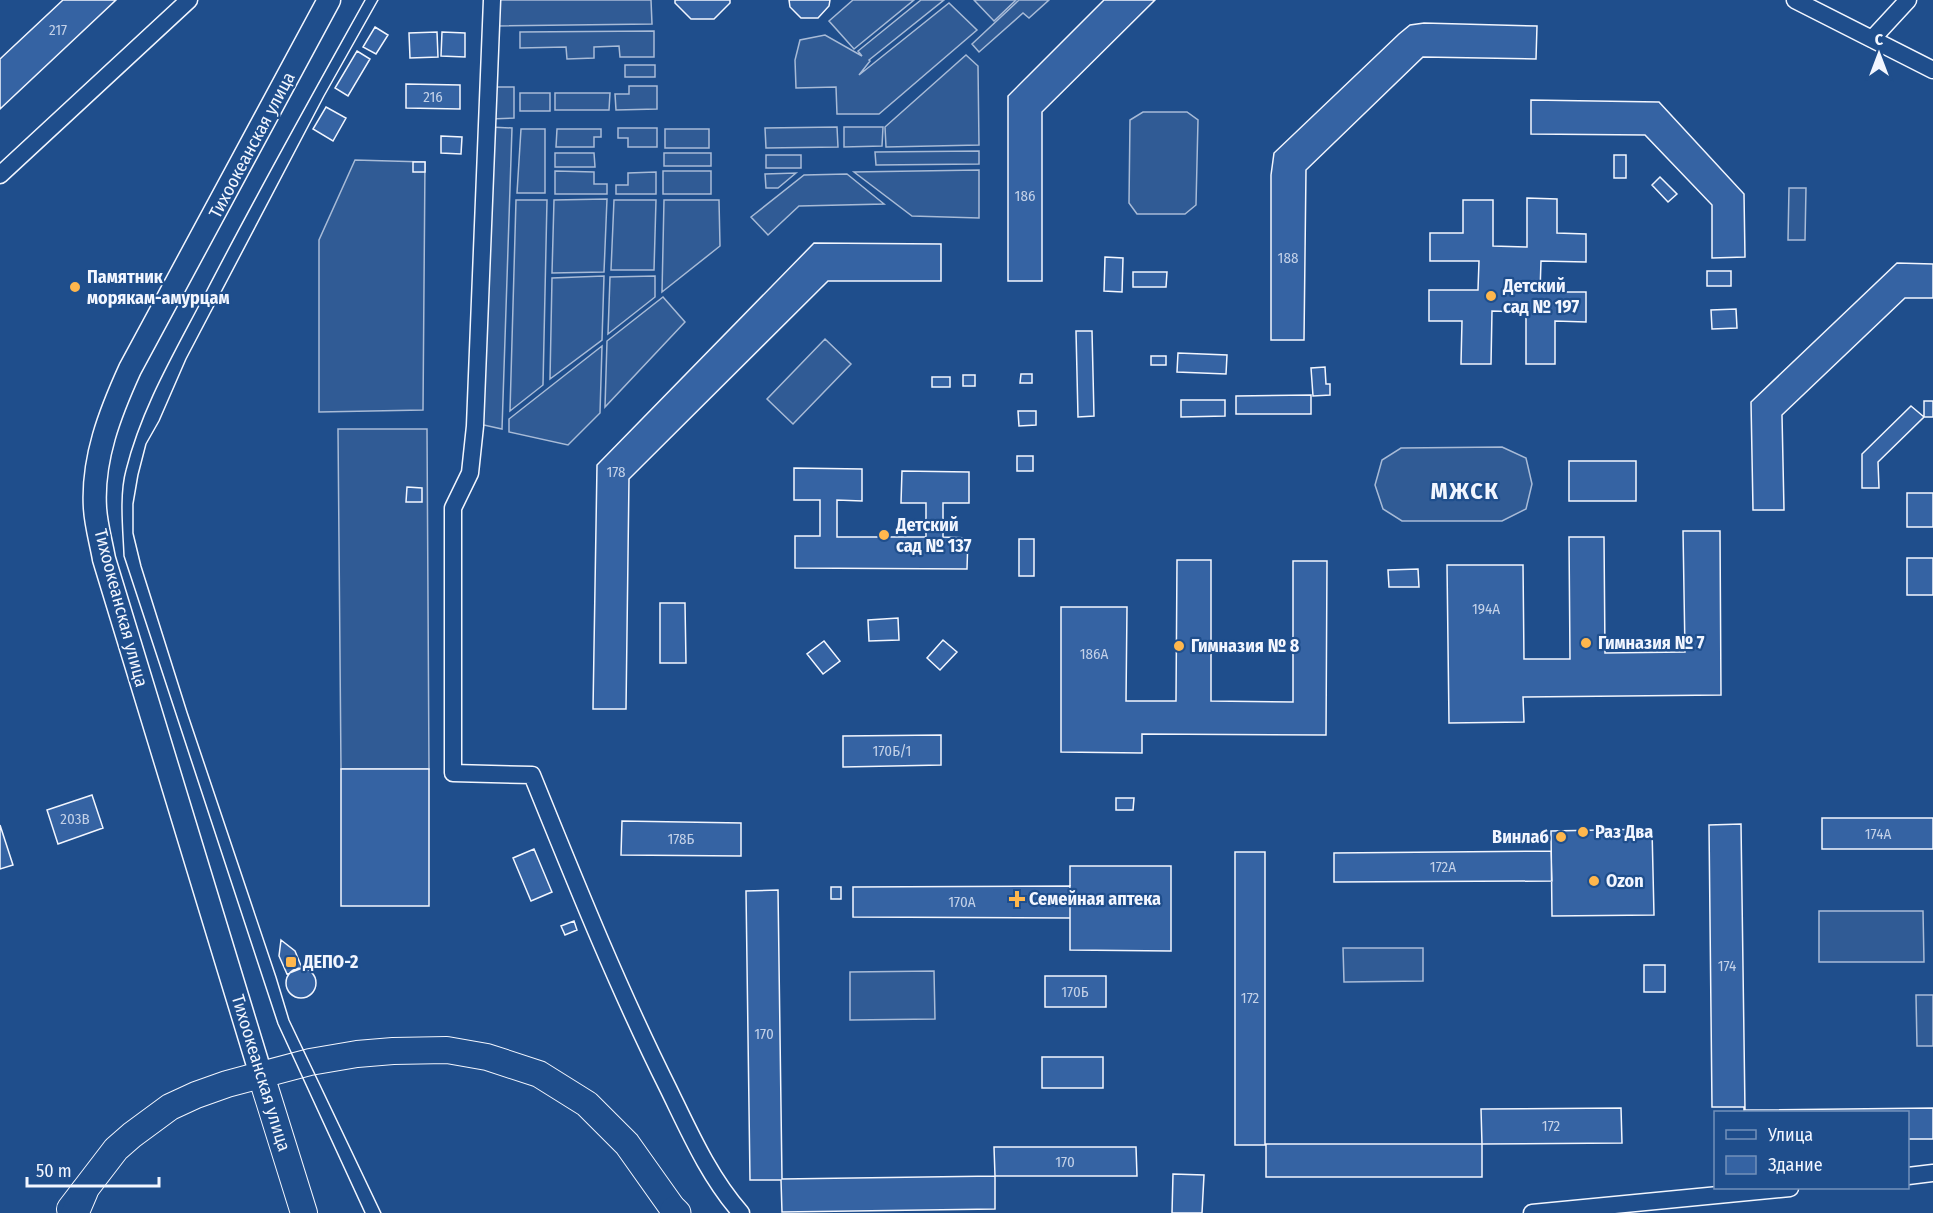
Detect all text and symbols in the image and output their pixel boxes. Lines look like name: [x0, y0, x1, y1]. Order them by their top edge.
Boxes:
house number: 217: [49, 21, 67, 39]
north arrow: [1849, 24, 1909, 84]
text: С: [1875, 30, 1884, 49]
street label: Тихоокеанская улица: [204, 68, 300, 222]
house number: 216: [423, 88, 443, 106]
house number: 186: [1015, 187, 1035, 205]
house number: 188: [1278, 249, 1298, 267]
place label: Памятник морякам-амурцам: [87, 266, 230, 309]
place label: Детский сад № 197: [1502, 275, 1579, 318]
marker: Памятник морякам-амурцам: [68, 280, 82, 294]
marker: Детский сад № 197: [1484, 289, 1498, 303]
house number: 178: [606, 463, 626, 481]
district label: МЖСК: [1431, 477, 1499, 505]
place label: Детский сад № 137: [895, 514, 972, 557]
street label: Тихоокеанская улица: [89, 527, 153, 689]
marker: Детский сад № 137: [877, 528, 891, 542]
house number: 194А: [1472, 600, 1500, 618]
place label: Гимназия № 7: [1598, 632, 1705, 654]
place label: Гимназия № 8: [1191, 635, 1300, 657]
marker: Гимназия № 7: [1579, 636, 1593, 650]
marker: Гимназия № 8: [1172, 639, 1186, 653]
house number: 186А: [1080, 645, 1108, 663]
house number: 170Б/1: [873, 742, 911, 760]
house number: 203В: [60, 810, 90, 828]
place label: Раз Два: [1595, 821, 1653, 843]
marker: Раз Два: [1576, 825, 1590, 839]
house number: 174А: [1865, 825, 1891, 843]
place label: Винлаб: [1492, 826, 1549, 848]
house number: 178Б: [667, 830, 695, 848]
marker: Винлаб: [1554, 830, 1568, 844]
house number: 172А: [1430, 858, 1456, 876]
place label: Ozon: [1606, 870, 1644, 892]
marker: Ozon: [1587, 874, 1601, 888]
place label: Семейная аптека: [1029, 888, 1161, 910]
marker: Семейная аптека: [1010, 892, 1024, 906]
house number: 170А: [948, 893, 976, 911]
place label: ДЕПО-2: [302, 951, 358, 973]
marker: ДЕПО-2: [284, 955, 298, 969]
house number: 174: [1718, 957, 1736, 975]
house number: 170Б: [1061, 983, 1089, 1001]
house number: 172: [1241, 989, 1260, 1007]
street label: Тихоокеанская улица: [227, 992, 295, 1154]
house number: 170: [754, 1025, 774, 1043]
legend: [1714, 1111, 1909, 1189]
house number: 172: [1542, 1117, 1561, 1135]
text: Улица: [1767, 1124, 1813, 1146]
scale bar: [27, 1150, 159, 1188]
house number: 170: [1055, 1153, 1075, 1171]
text: Здание: [1768, 1154, 1823, 1176]
text: 50 m: [36, 1160, 72, 1182]

